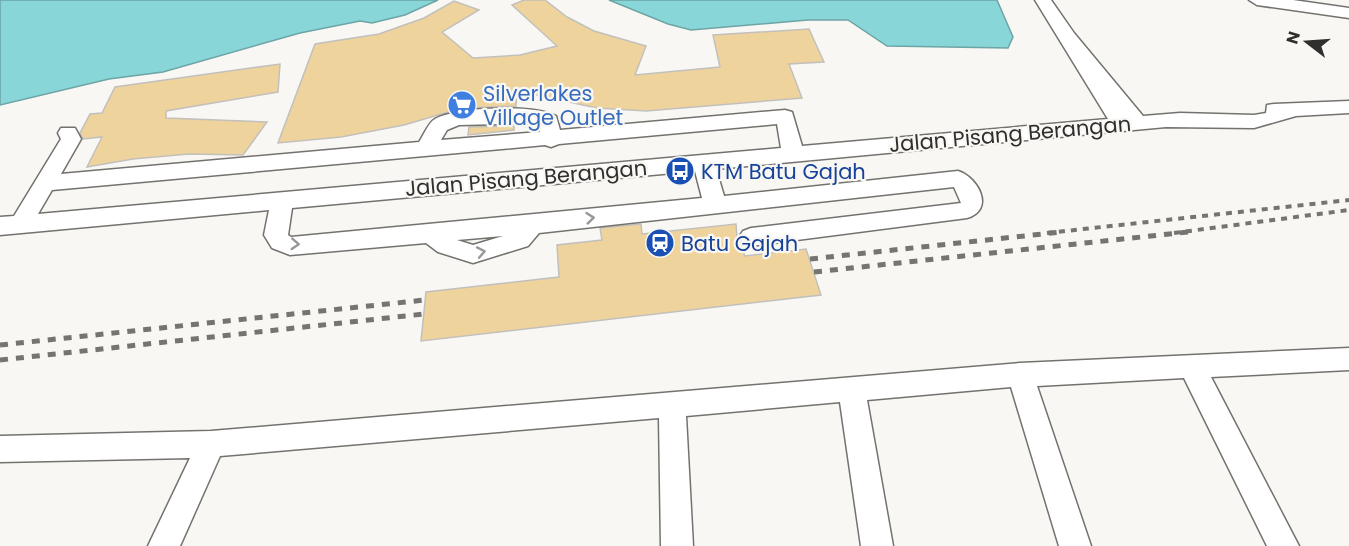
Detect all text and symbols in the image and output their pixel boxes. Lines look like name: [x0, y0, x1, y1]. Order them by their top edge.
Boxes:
north arrow: [1277, 12, 1337, 72]
text: N: [1280, 29, 1306, 47]
place label: Silverlakes Village Outlet: [483, 79, 623, 132]
supermarket icon: Silverlakes Village Outlet: [446, 89, 478, 121]
street label: Jalan Pisang Berangan: [888, 109, 1132, 159]
street label: Jalan Pisang Berangan: [404, 153, 648, 203]
bus stop icon: KTM Batu Gajah: [664, 155, 696, 187]
place label: KTM Batu Gajah: [701, 157, 866, 186]
one-way arrow: [585, 212, 594, 225]
station icon: Batu Gajah: [644, 227, 676, 259]
place label: Batu Gajah: [681, 229, 798, 258]
one-way arrow: [290, 238, 299, 251]
one-way arrow: [476, 246, 486, 259]

